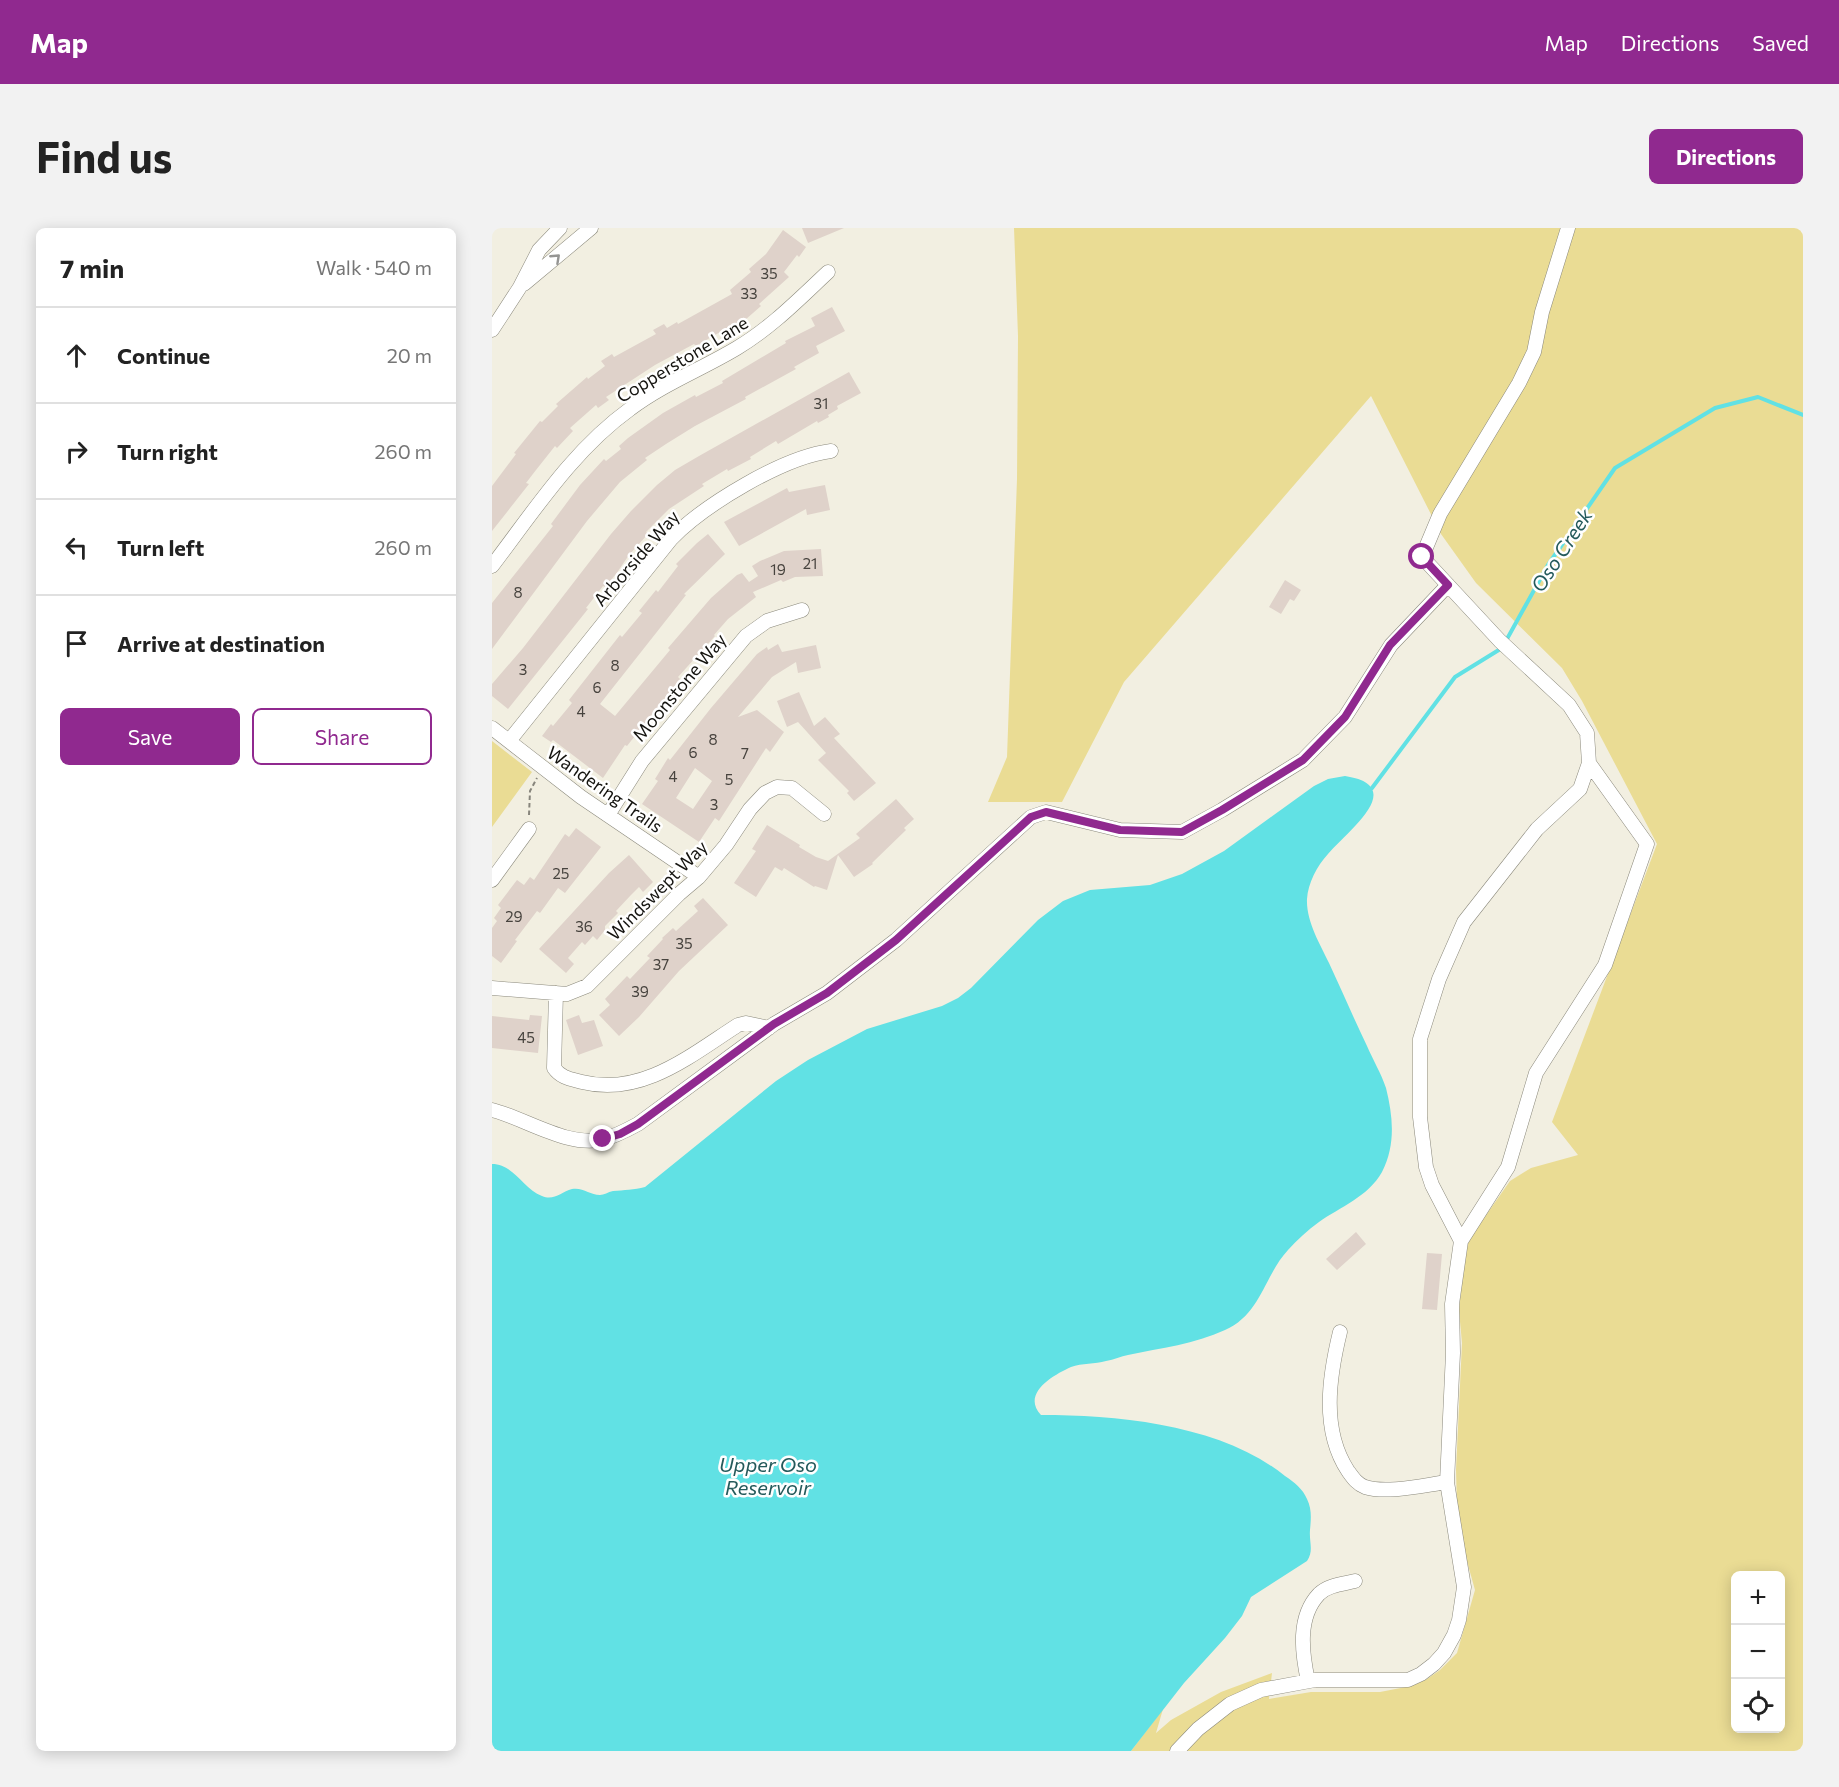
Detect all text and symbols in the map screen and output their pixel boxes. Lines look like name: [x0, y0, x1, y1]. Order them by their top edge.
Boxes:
text: Map: [30, 25, 88, 59]
text: Map: [1545, 30, 1588, 55]
text: Directions: [1621, 30, 1719, 55]
text: Saved: [1752, 30, 1809, 55]
button: Directions: [1649, 129, 1803, 184]
text: Find us: [36, 130, 172, 182]
text: 7 min: [60, 252, 124, 283]
one-way arrow: [549, 254, 560, 265]
text: Walk · 540 m: [316, 255, 432, 279]
house number: 35: [760, 264, 778, 282]
house number: 33: [740, 284, 758, 302]
street label: Copperstone Lane: [612, 311, 752, 407]
icon: ahead: [60, 339, 93, 372]
text: Continue: [117, 342, 210, 369]
text: 20 m: [387, 343, 432, 367]
house number: 31: [814, 394, 828, 412]
icon: right: [60, 435, 93, 468]
text: Turn right: [117, 438, 218, 465]
text: 260 m: [374, 439, 432, 463]
water label: Oso Creek: [1525, 503, 1597, 596]
street label: Arborside Way: [588, 506, 684, 610]
icon: left: [60, 531, 93, 564]
text: Turn left: [117, 534, 204, 561]
text: 260 m: [374, 535, 432, 559]
route start: [1408, 543, 1434, 569]
house number: 21: [803, 554, 817, 572]
house number: 19: [770, 560, 786, 578]
house number: 8: [513, 583, 523, 601]
icon: arrive: [60, 627, 93, 660]
street label: Moonstone Way: [627, 628, 731, 746]
text: Arrive at destination: [117, 630, 325, 657]
house number: 8: [610, 656, 620, 674]
house number: 3: [519, 660, 527, 678]
house number: 6: [592, 678, 602, 696]
house number: 4: [577, 702, 586, 720]
button: Save: [60, 708, 240, 765]
button: Share: [252, 708, 432, 765]
house number: 8: [708, 730, 718, 748]
street label: Wandering Trails: [543, 741, 667, 837]
house number: 6: [688, 743, 698, 761]
house number: 7: [741, 744, 749, 762]
house number: 4: [669, 767, 678, 785]
house number: 5: [725, 770, 733, 788]
house number: 3: [710, 795, 718, 813]
street label: Windswept Way: [602, 835, 712, 945]
house number: 25: [553, 864, 569, 882]
house number: 29: [505, 907, 523, 925]
house number: 36: [575, 917, 593, 935]
house number: 35: [675, 934, 693, 952]
house number: 37: [653, 955, 669, 973]
house number: 39: [631, 982, 649, 1000]
house number: 45: [517, 1028, 535, 1046]
route end: [589, 1125, 615, 1151]
water label: Upper Oso Reservoir: [719, 1452, 817, 1499]
map controls: [1731, 1571, 1785, 1733]
button: +: [1731, 1571, 1785, 1625]
button: −: [1731, 1625, 1785, 1679]
button: locate: [1731, 1679, 1785, 1733]

